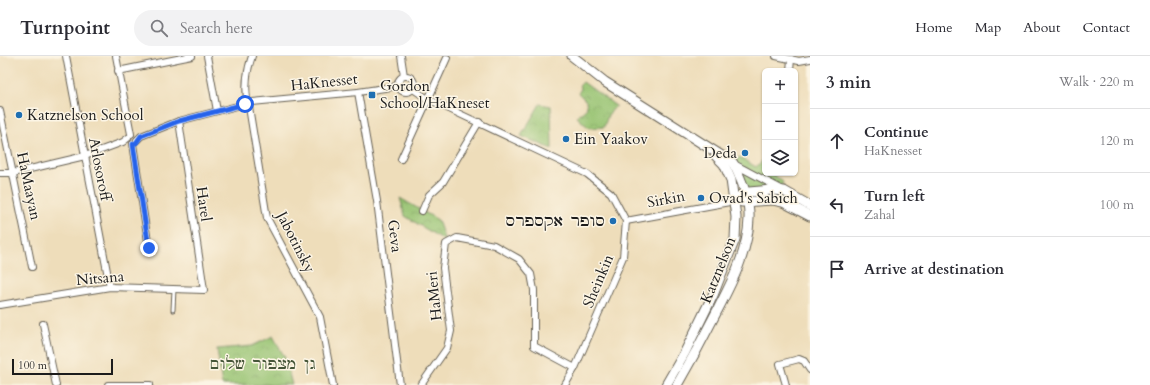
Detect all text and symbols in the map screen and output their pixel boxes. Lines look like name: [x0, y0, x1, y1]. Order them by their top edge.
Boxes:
search box: [134, 10, 414, 46]
text: Turnpoint: [20, 15, 110, 41]
icon: search: [148, 17, 170, 39]
text: Search here: [180, 18, 253, 38]
text: Home: [915, 18, 953, 37]
text: Map: [975, 18, 1001, 37]
text: About: [1023, 18, 1060, 37]
text: Contact: [1082, 18, 1130, 37]
map controls: [762, 68, 798, 176]
button: +: [762, 68, 798, 104]
street label: HaKnesset: [290, 69, 359, 95]
text: 3 min: [826, 71, 871, 94]
text: Walk · 220 m: [1059, 73, 1134, 91]
place label: Gordon School/HaKneset: [380, 76, 490, 113]
marker: Gordon School/HaKneset: [367, 90, 377, 100]
route start: [236, 95, 254, 113]
button: −: [762, 104, 798, 140]
place label: Katznelson School: [27, 105, 144, 125]
marker: Katznelson School: [14, 110, 24, 120]
text: Continue: [864, 122, 929, 142]
place label: Ein Yaakov: [574, 129, 648, 149]
icon: ahead: [826, 130, 848, 152]
text: 120 m: [1100, 132, 1134, 150]
marker: Ein Yaakov: [561, 134, 571, 144]
street label: Arlosoroff: [84, 136, 116, 205]
button: layers: [762, 140, 798, 176]
text: HaKnesset: [864, 142, 922, 160]
place label: Deda: [704, 143, 738, 163]
marker: Deda: [740, 148, 750, 158]
street label: HaMaayan: [12, 150, 46, 222]
street label: Harel: [192, 185, 216, 223]
street label: Sirkin: [645, 185, 687, 212]
text: Turn left: [864, 186, 925, 206]
place label: Ovad's Sabich: [709, 188, 799, 208]
marker: Ovad's Sabich: [696, 193, 706, 203]
icon: left: [826, 194, 848, 216]
text: 100 m: [1100, 196, 1134, 214]
street label: Jabotinsky: [271, 206, 320, 276]
text: Zahal: [864, 206, 895, 224]
place label: סופר אקספרס: [506, 211, 605, 231]
marker: סופר אקספרס: [608, 216, 618, 226]
street label: Geva: [383, 219, 407, 254]
street label: Katznelson: [696, 233, 741, 306]
route end: [140, 239, 158, 257]
street label: Sheinkin: [578, 251, 618, 311]
icon: arrive: [826, 258, 848, 280]
text: Arrive at destination: [864, 259, 1004, 279]
street label: Nitsana: [75, 266, 125, 290]
street label: HaMeri: [421, 270, 447, 322]
park label: גן מצפור שלום: [210, 354, 316, 374]
scale bar: [12, 357, 113, 376]
text: 100 m: [18, 358, 47, 373]

